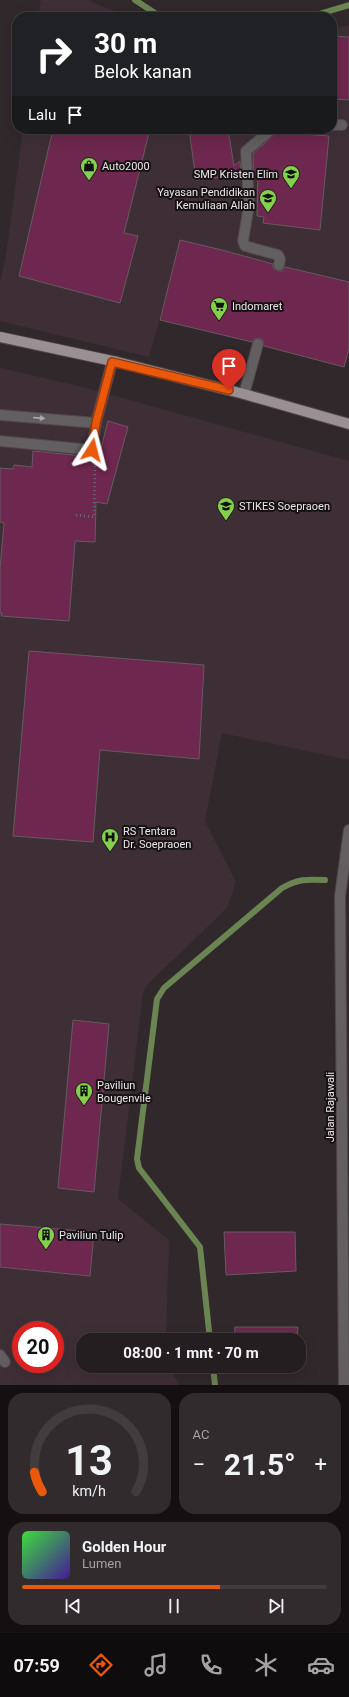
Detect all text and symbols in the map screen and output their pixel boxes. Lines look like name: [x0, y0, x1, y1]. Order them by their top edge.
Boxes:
text: 30 m: [94, 27, 157, 60]
icon: right: [28, 28, 80, 80]
text: Belok kanan: [94, 61, 192, 82]
icon: arrive: [64, 104, 86, 126]
text: Lalu: [28, 106, 56, 124]
shop icon: Auto2000: [79, 156, 99, 181]
place label: Auto2000: [102, 160, 150, 173]
school or university icon: SMP Kristen Elim: [281, 164, 301, 189]
place label: SMP Kristen Elim: [194, 168, 278, 181]
place label: Yayasan Pendidikan Kemuliaan Allah: [157, 186, 255, 212]
school or university icon: Yayasan Pendidikan Kemuliaan Allah: [258, 188, 278, 213]
supermarket icon: Indomaret: [209, 296, 229, 321]
place label: Indomaret: [232, 300, 283, 313]
pin: [212, 349, 246, 390]
icon: arrive: [218, 355, 240, 377]
one-way arrow: [33, 415, 45, 421]
position arrow: [71, 429, 113, 471]
school or university icon: STIKES Soepraoen: [216, 496, 236, 521]
place label: STIKES Soepraoen: [239, 500, 330, 513]
place label: RS Tentara Dr. Soepraoen: [123, 825, 191, 851]
hospital icon: RS Tentara Dr. Soepraoen: [100, 827, 120, 852]
street label: Jalan Rajawali: [324, 1072, 337, 1142]
place label: Paviliun Bougenvile: [97, 1079, 151, 1105]
building icon: Paviliun Bougenvile: [74, 1081, 94, 1106]
building icon: Paviliun Tulip: [36, 1225, 56, 1250]
place label: Paviliun Tulip: [59, 1229, 123, 1242]
speed limit sign: 20: [12, 1321, 64, 1373]
text: 08:00 · 1 mnt · 70 m: [123, 1344, 259, 1362]
text: AC: [193, 1427, 209, 1442]
text: 13: [65, 1435, 113, 1484]
text: 21.5°: [224, 1447, 296, 1482]
text: −: [193, 1452, 205, 1477]
text: +: [315, 1452, 327, 1477]
text: km/h: [72, 1482, 106, 1498]
text: Golden Hour: [82, 1538, 166, 1556]
text: Lumen: [82, 1556, 121, 1571]
icon: previous: [62, 1595, 84, 1617]
icon: pause: [163, 1595, 185, 1617]
icon: next: [265, 1595, 287, 1617]
icon: directions: [87, 1651, 115, 1679]
icon: music: [142, 1651, 170, 1679]
icon: phone: [197, 1651, 225, 1679]
icon: climate: [252, 1651, 280, 1679]
icon: car: [307, 1651, 335, 1679]
text: 07:59: [14, 1655, 60, 1676]

